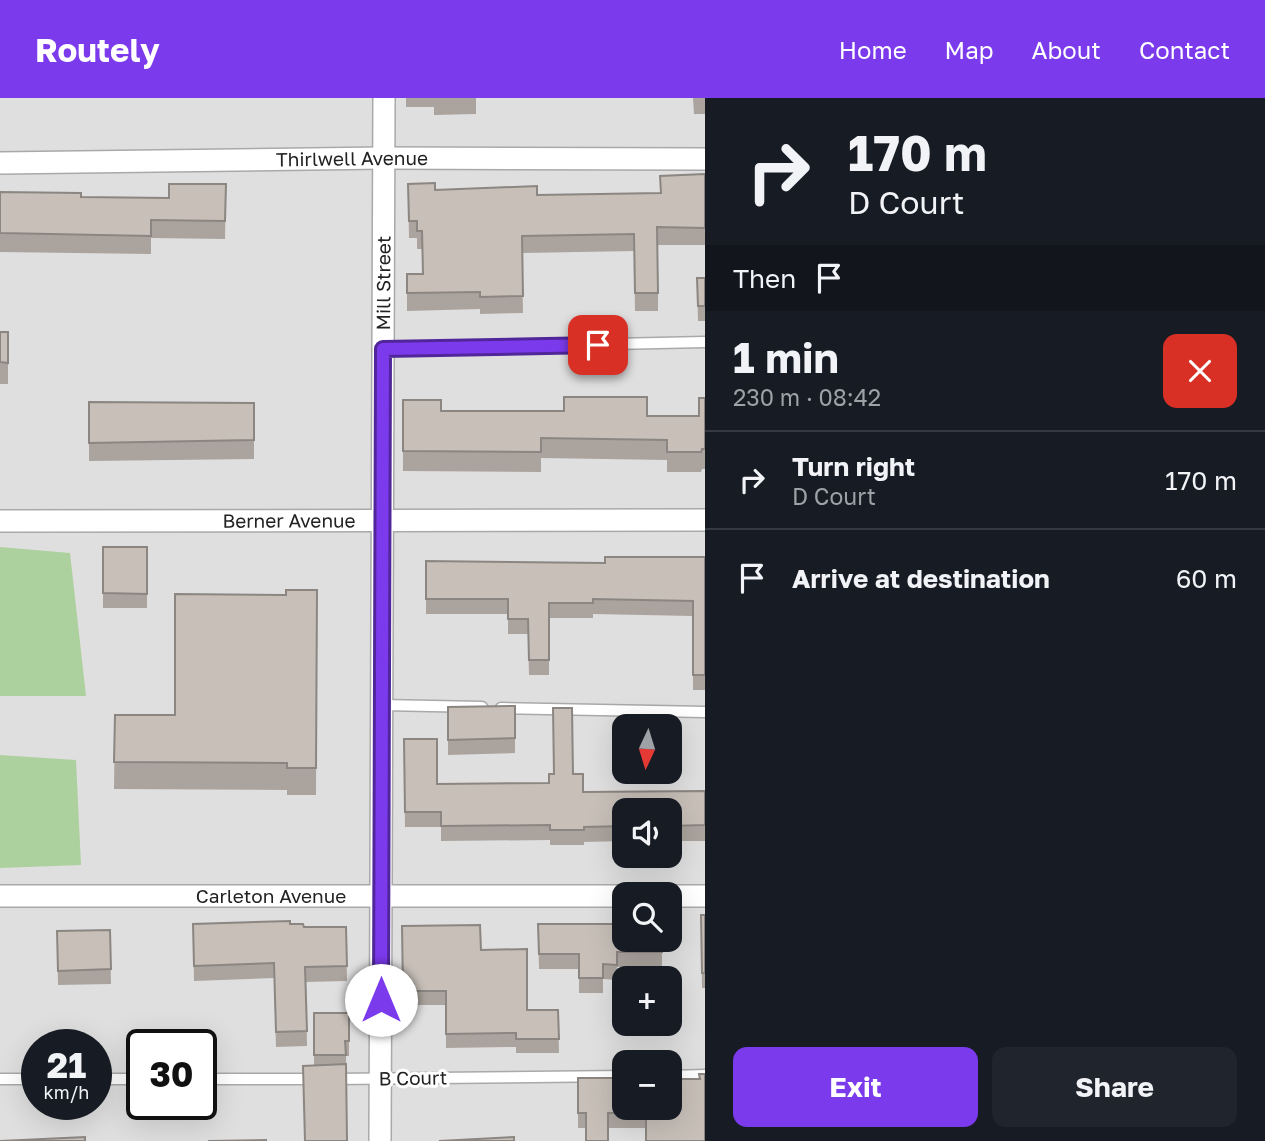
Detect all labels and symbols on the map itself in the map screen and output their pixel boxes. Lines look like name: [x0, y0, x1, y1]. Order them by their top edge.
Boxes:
street label: Thirlwell Avenue: [276, 146, 428, 170]
street label: Mill Street: [371, 236, 394, 330]
pin: [568, 315, 628, 375]
street label: Berner Avenue: [222, 508, 356, 532]
north arrow: [612, 714, 682, 784]
street label: Carleton Avenue: [196, 884, 346, 907]
position arrow: [344, 963, 418, 1037]
speed limit sign: 30: [126, 1029, 217, 1120]
street label: B Court: [378, 1065, 448, 1090]

